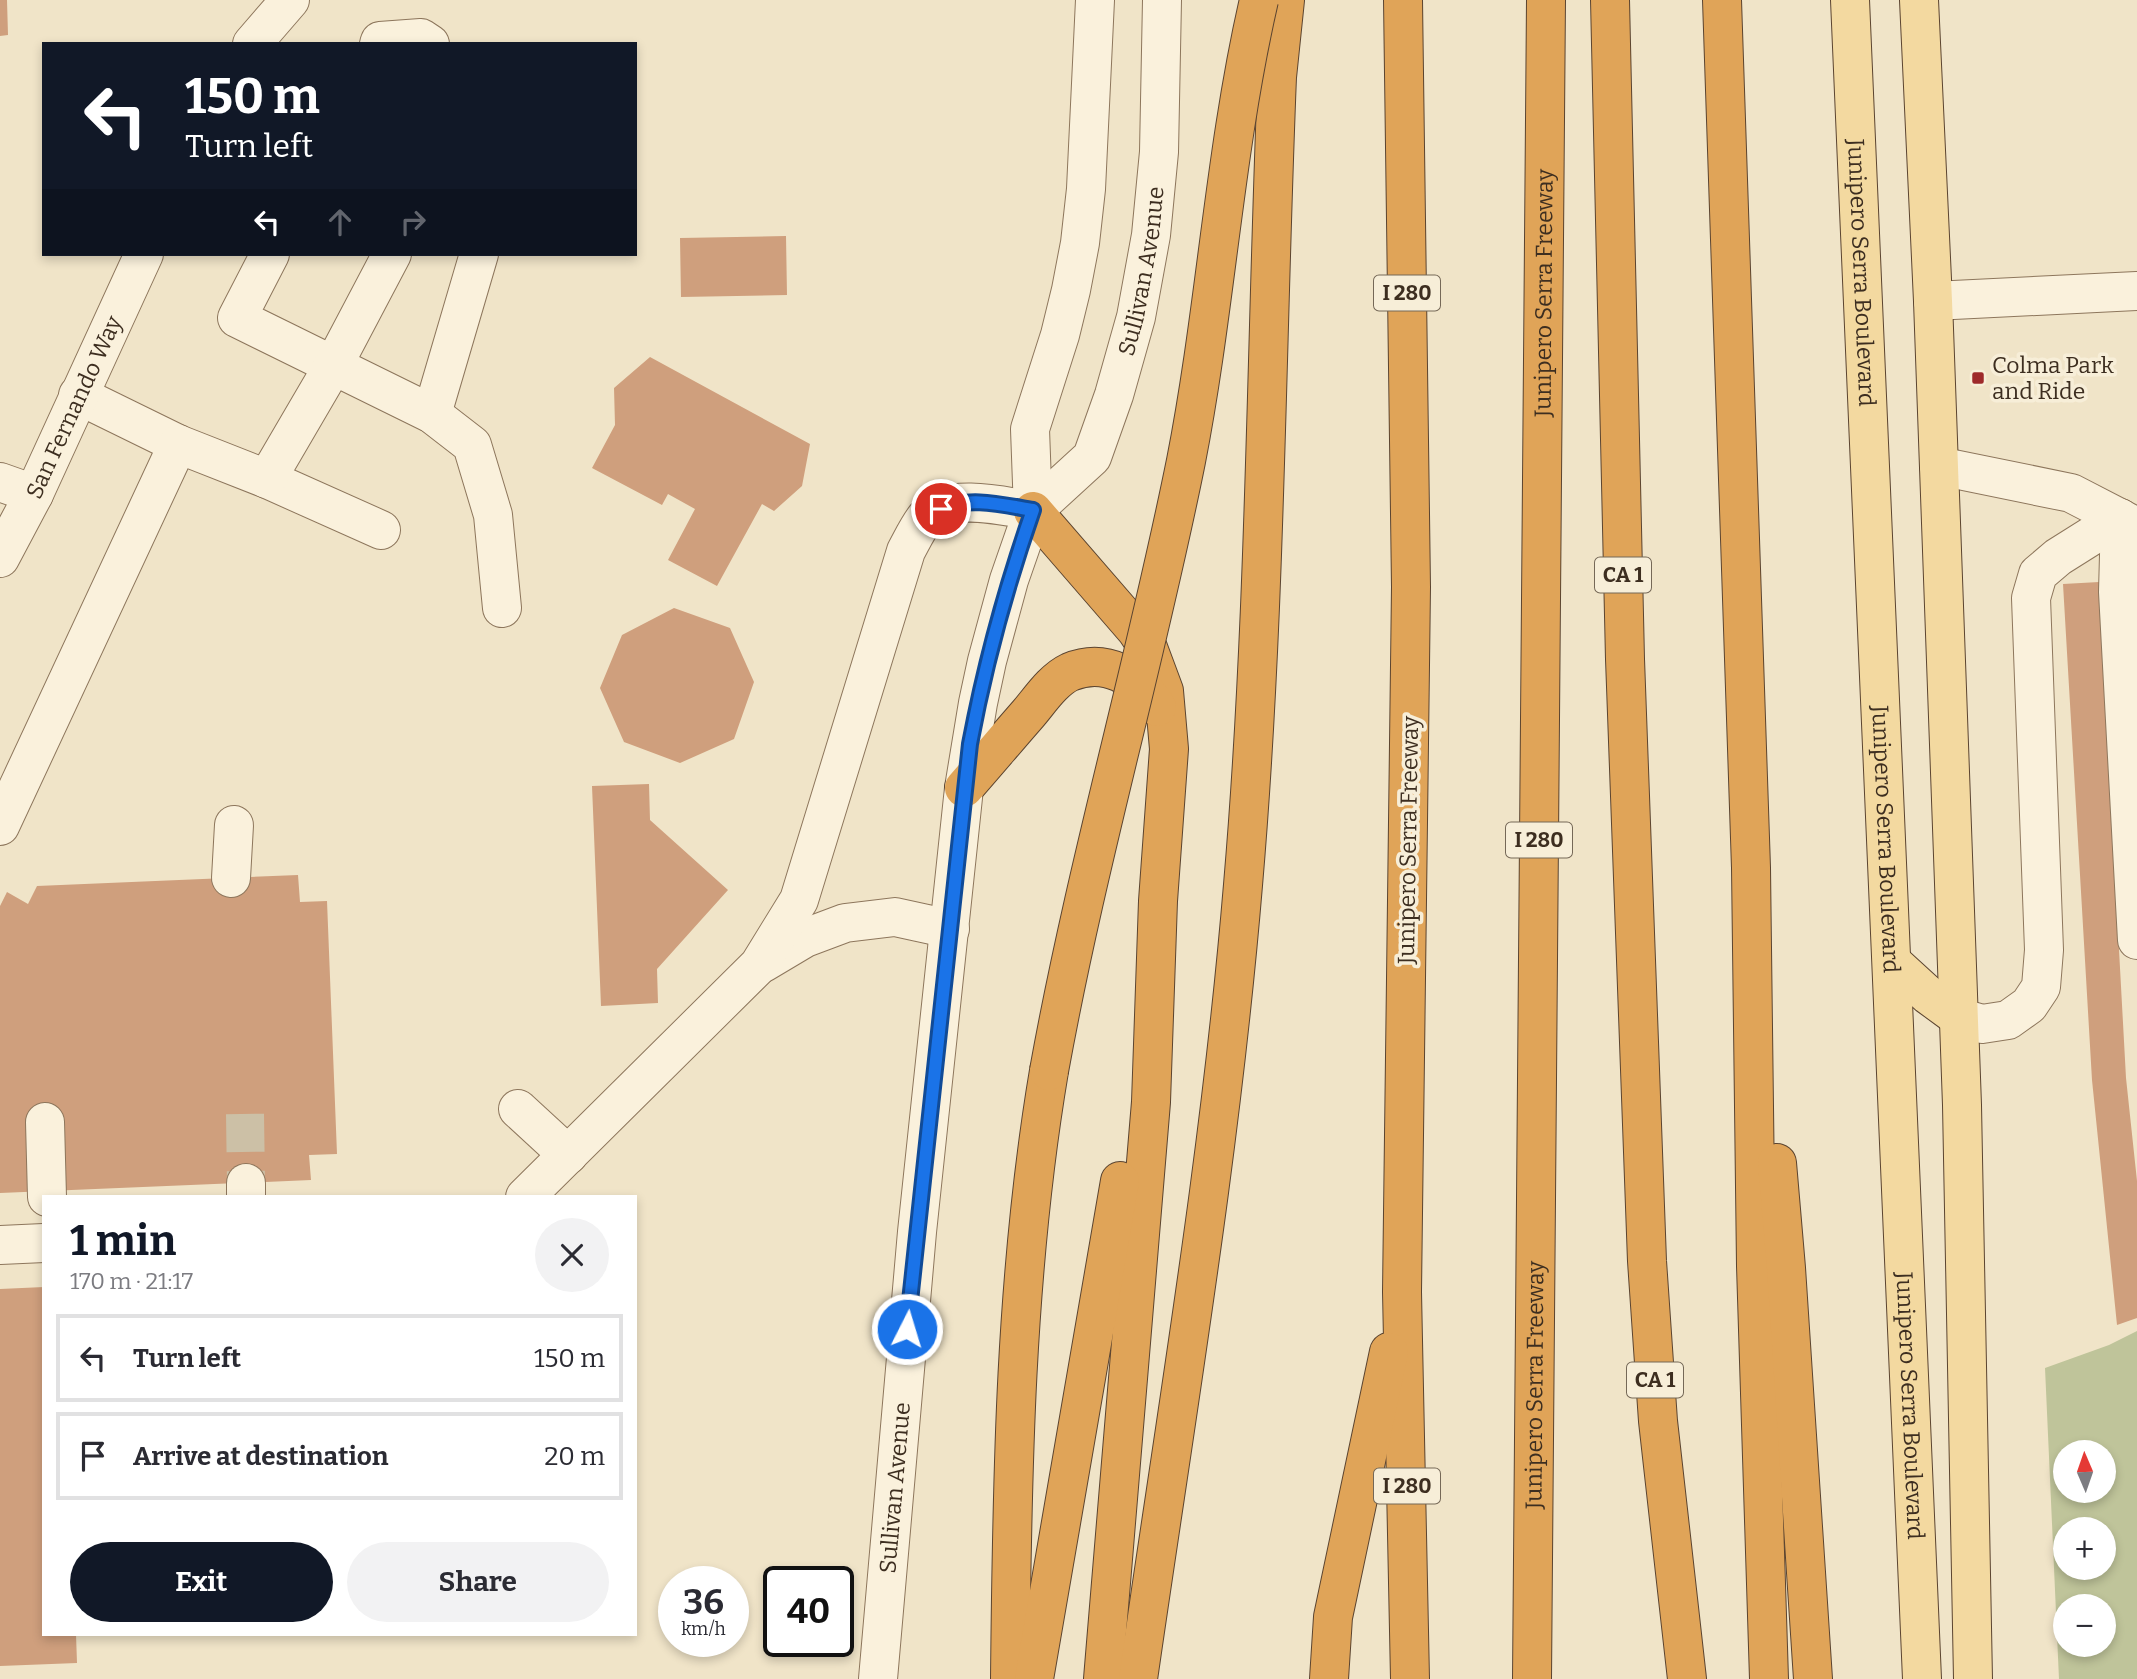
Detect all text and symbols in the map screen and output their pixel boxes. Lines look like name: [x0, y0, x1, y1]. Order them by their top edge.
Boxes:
text: 150 m: [185, 67, 320, 126]
icon: left: [70, 70, 161, 161]
text: Turn left: [185, 127, 313, 165]
street label: Junipero Serra Boulevard: [1842, 137, 1881, 407]
street label: Junipero Serra Freeway: [1529, 168, 1559, 418]
street label: Sullivan Avenue: [1112, 185, 1170, 359]
icon: left: [248, 203, 286, 241]
icon: ahead: [321, 203, 359, 241]
icon: right: [394, 203, 432, 241]
road number: I 280: [1374, 276, 1440, 310]
street label: San Fernando Way: [20, 310, 128, 503]
place label: Colma Park and Ride: [1992, 351, 2114, 405]
marker: Colma Park and Ride: [1970, 370, 1986, 386]
pin: [911, 479, 971, 539]
icon: arrive: [922, 490, 960, 528]
road number: CA 1: [1595, 558, 1651, 592]
street label: Junipero Serra Boulevard: [1866, 704, 1906, 974]
street label: Junipero Serra Freeway: [1392, 715, 1424, 965]
road number: I 280: [1506, 822, 1572, 858]
text: 1 min: [70, 1216, 176, 1266]
button: close: [535, 1218, 609, 1292]
street label: Junipero Serra Freeway: [1519, 1260, 1549, 1510]
text: 170 m · 21:17: [70, 1267, 193, 1295]
street label: Junipero Serra Boulevard: [1891, 1270, 1930, 1540]
position arrow: [870, 1292, 944, 1366]
icon: left: [74, 1339, 112, 1377]
text: Turn left: [133, 1343, 241, 1374]
text: 150 m: [534, 1343, 605, 1374]
road number: CA 1: [1627, 1362, 1683, 1398]
street label: Sullivan Avenue: [873, 1401, 916, 1574]
icon: arrive: [74, 1437, 112, 1475]
north arrow: [2053, 1440, 2116, 1503]
map controls: [2053, 1440, 2116, 1657]
text: Arrive at destination: [133, 1441, 388, 1472]
text: 20 m: [544, 1441, 605, 1472]
road number: I 280: [1374, 1468, 1440, 1504]
button: +: [2053, 1517, 2116, 1580]
button: Exit: [70, 1542, 333, 1622]
button: Share: [347, 1542, 609, 1622]
speed limit sign: 40: [763, 1566, 854, 1657]
text: 36: [683, 1581, 724, 1623]
button: −: [2053, 1594, 2116, 1657]
text: km/h: [681, 1618, 726, 1640]

